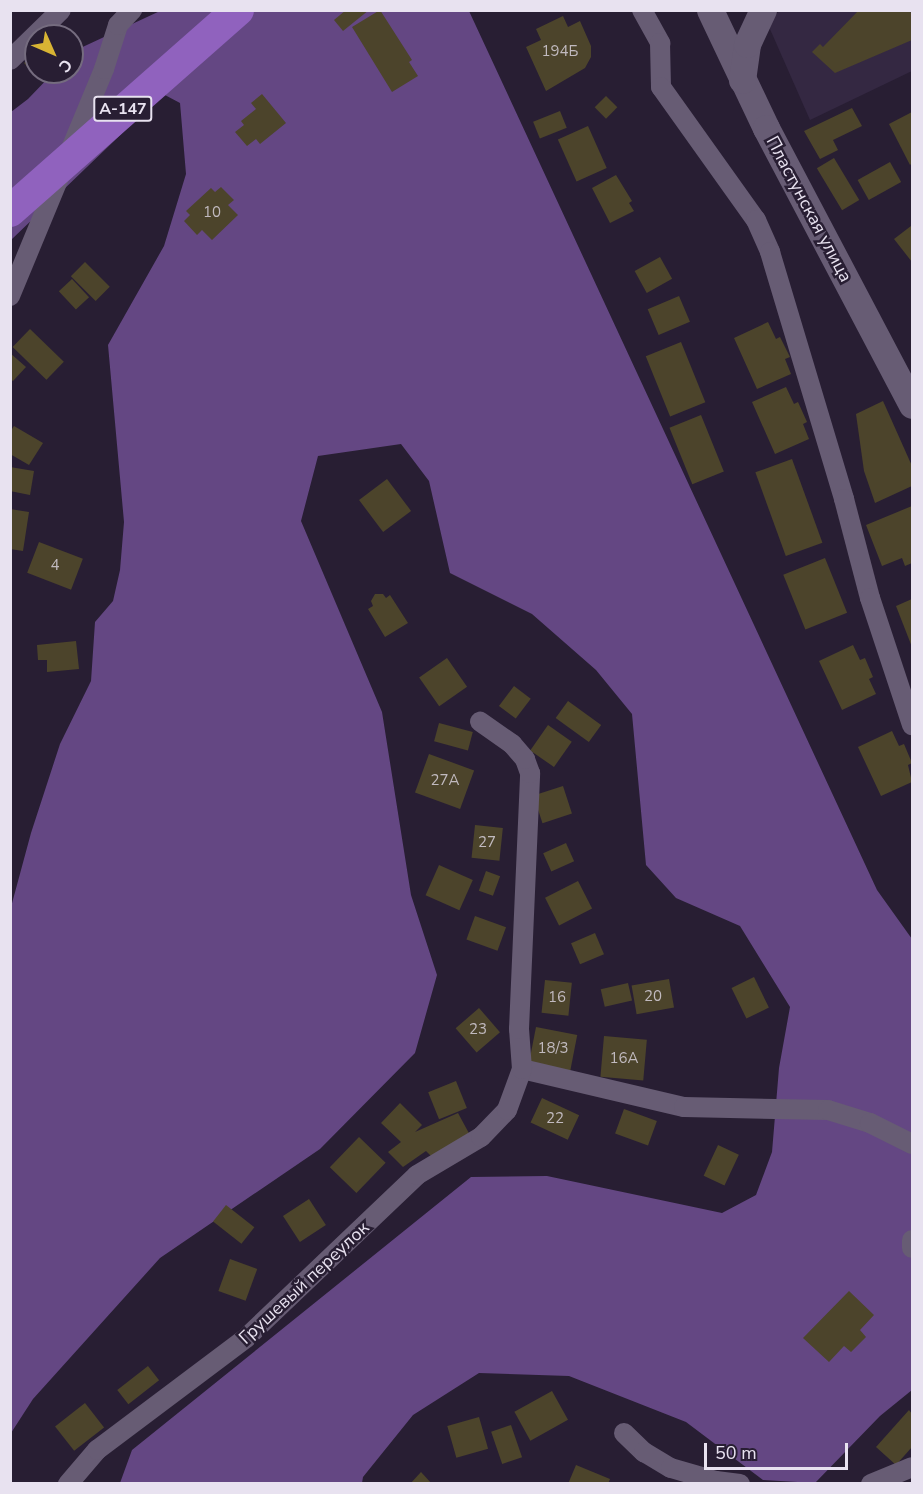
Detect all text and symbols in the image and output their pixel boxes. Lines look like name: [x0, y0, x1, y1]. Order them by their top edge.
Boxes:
north arrow: [24, 24, 84, 84]
house number: 194Б: [542, 43, 578, 61]
text: С: [54, 54, 77, 77]
road number: А-147: [93, 96, 153, 122]
street label: Пластунская улица: [761, 132, 857, 286]
house number: 10: [203, 204, 221, 222]
house number: 4: [51, 557, 59, 575]
house number: 27А: [431, 772, 459, 790]
house number: 27: [478, 834, 496, 852]
house number: 20: [644, 988, 662, 1006]
house number: 16: [548, 989, 566, 1007]
house number: 23: [469, 1021, 487, 1039]
house number: 18/3: [537, 1040, 569, 1058]
house number: 16А: [610, 1050, 638, 1068]
house number: 22: [546, 1110, 564, 1128]
street label: Грушевый переулок: [234, 1217, 374, 1349]
scale bar: [707, 1431, 851, 1469]
text: 50 m: [715, 1441, 757, 1465]

